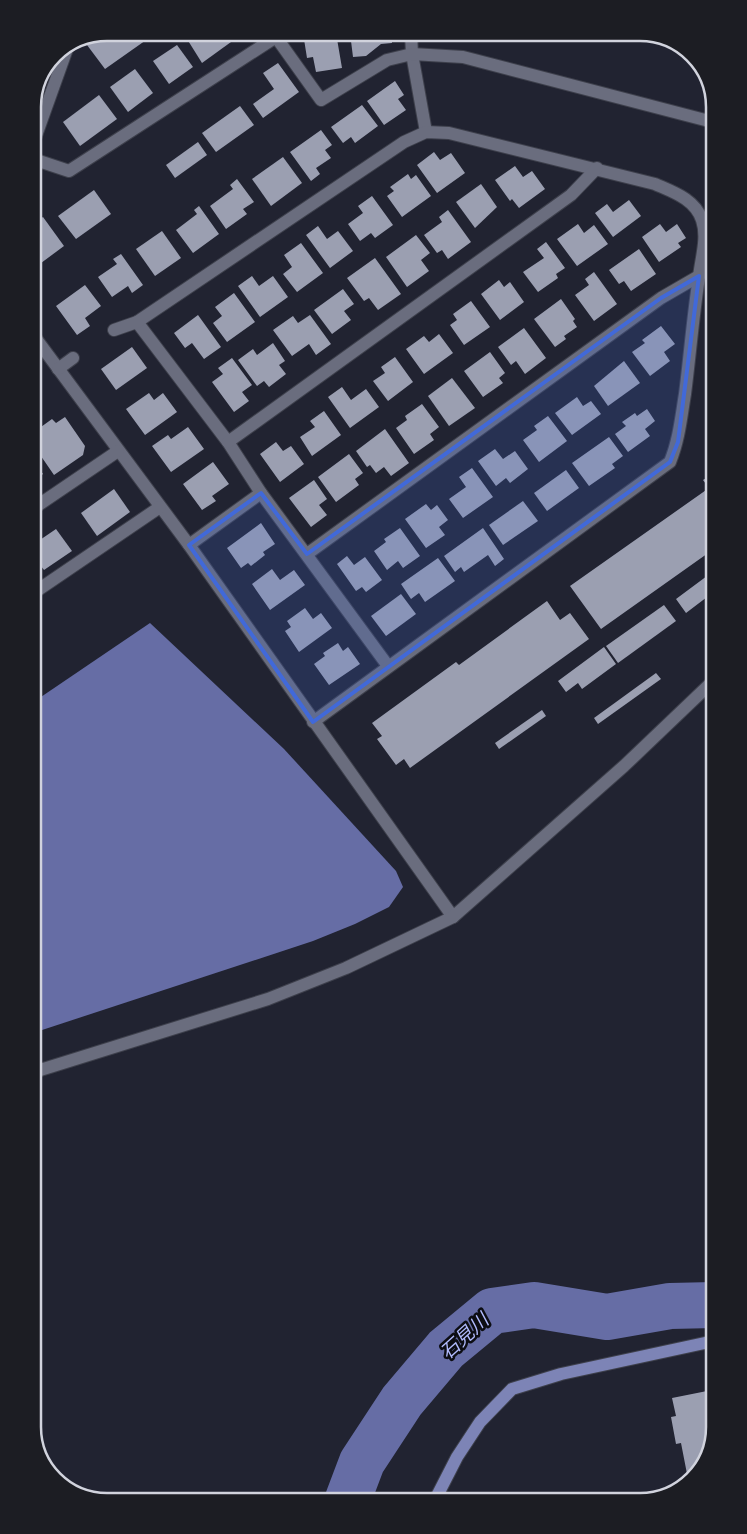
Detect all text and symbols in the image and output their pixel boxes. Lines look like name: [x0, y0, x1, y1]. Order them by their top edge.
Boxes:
water label: 石見川: [435, 1307, 494, 1363]

